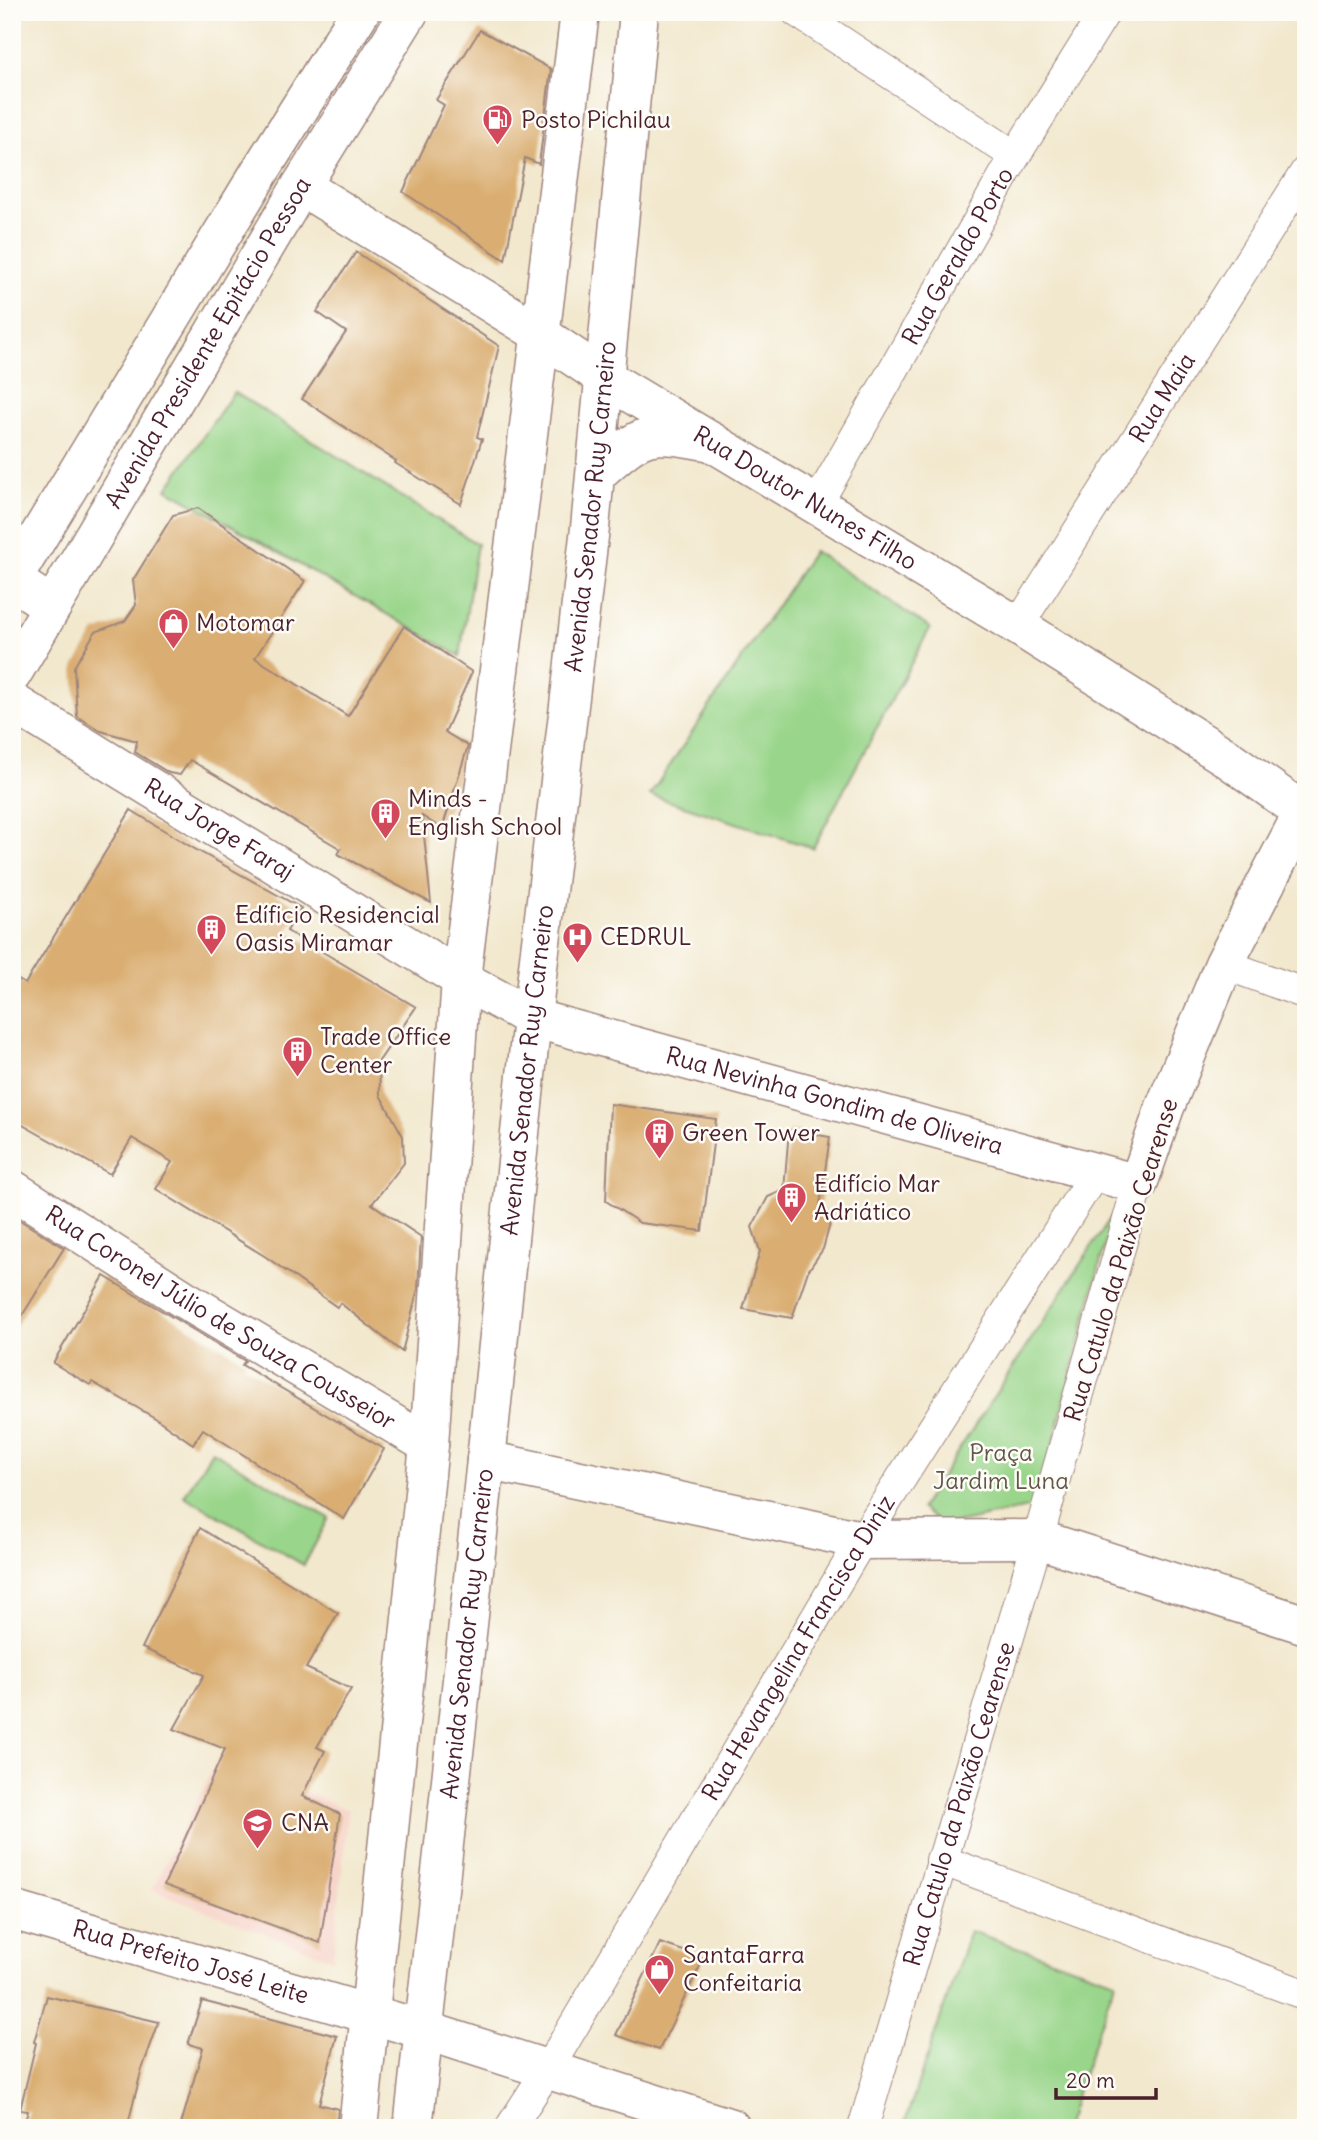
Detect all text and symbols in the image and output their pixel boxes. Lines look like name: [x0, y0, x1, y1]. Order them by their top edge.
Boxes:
fuel station icon: Posto Pichilau: [481, 103, 515, 147]
place label: Posto Pichilau: [521, 104, 671, 134]
street label: Rua Geraldo Porto: [895, 162, 1019, 350]
street label: Avenida Presidente Epitácio Pessoa: [98, 171, 317, 513]
street label: Avenida Senador Ruy Carneiro: [557, 340, 622, 674]
street label: Rua Maia: [1122, 347, 1201, 448]
street label: Rua Doutor Nunes Filho: [688, 419, 923, 576]
shop icon: Motomar: [156, 606, 190, 650]
place label: Motomar: [196, 607, 295, 637]
street label: Rua Jorge Faraj: [139, 771, 300, 886]
place label: Minds - English School: [408, 783, 562, 841]
building icon: Minds - English School: [368, 796, 402, 840]
place label: Edíficio Residencial Oasis Miramar: [235, 899, 440, 957]
street label: Avenida Senador Ruy Carneiro: [493, 903, 559, 1237]
building icon: Edíficio Residencial Oasis Miramar: [195, 912, 229, 956]
hospital icon: CEDRUL: [560, 920, 594, 964]
place label: CEDRUL: [600, 921, 691, 951]
place label: Trade Office Center: [320, 1021, 451, 1079]
building icon: Trade Office Center: [280, 1034, 314, 1078]
street label: Rua Nevinha Gondim de Oliveira: [663, 1039, 1006, 1160]
street label: Rua Catulo da Paixão Cearense: [1056, 1094, 1184, 1425]
building icon: Green Tower: [642, 1116, 676, 1160]
place label: Green Tower: [682, 1117, 820, 1147]
place label: Edifício Mar Adriático: [814, 1168, 940, 1226]
building icon: Edifício Mar Adriático: [774, 1181, 808, 1225]
street label: Rua Coronel Júlio de Souza Cousseior: [40, 1198, 402, 1436]
park label: Praça Jardim Luna: [933, 1437, 1069, 1495]
street label: Avenida Senador Ruy Carneiro: [433, 1467, 499, 1801]
street label: Rua Hevangelina Francisca Diniz: [695, 1489, 901, 1806]
street label: Rua Catulo da Paixão Cearense: [896, 1638, 1021, 1969]
school or university icon: CNA: [241, 1806, 275, 1850]
place label: CNA: [281, 1807, 329, 1837]
street label: Rua Prefeito José Leite: [69, 1912, 312, 2010]
place label: SantaFarra Confeitaria: [683, 1939, 805, 1997]
shop icon: SantaFarra Confeitaria: [643, 1952, 677, 1996]
scale bar: [1056, 2056, 1155, 2100]
text: 20 m: [1066, 2067, 1115, 2094]

